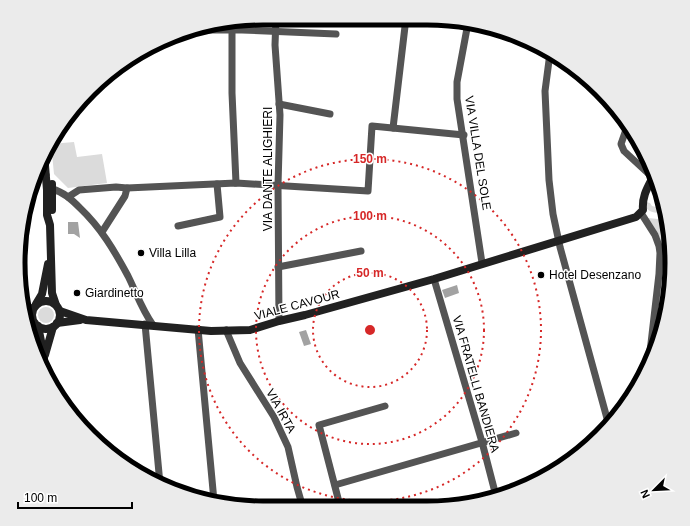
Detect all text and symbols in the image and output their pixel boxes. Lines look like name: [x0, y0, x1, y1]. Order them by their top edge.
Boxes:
street label: VIA VILLA DEL SOLE: [462, 95, 494, 211]
street label: VIA DANTE ALIGHIERI: [261, 107, 275, 231]
text: 150 m: [353, 152, 387, 166]
text: 100 m: [353, 209, 387, 223]
place label: Villa Lilla: [149, 246, 196, 260]
marker: Villa Lilla: [136, 248, 146, 258]
text: 50 m: [356, 266, 384, 280]
place label: Hotel Desenzano: [549, 268, 641, 282]
marker: Hotel Desenzano: [536, 270, 546, 280]
place label: Giardinetto: [85, 286, 144, 300]
street label: VIALE CAVOUR: [253, 287, 342, 323]
marker: Giardinetto: [72, 288, 82, 298]
street label: VIA FRATELLI BANDIERA: [450, 314, 502, 454]
centre of rings: [363, 323, 377, 337]
street label: VIA IRTA: [263, 387, 299, 435]
north arrow: [634, 470, 674, 510]
scale bar: [18, 484, 132, 510]
text: N: [638, 488, 652, 500]
text: 100 m: [24, 491, 57, 505]

